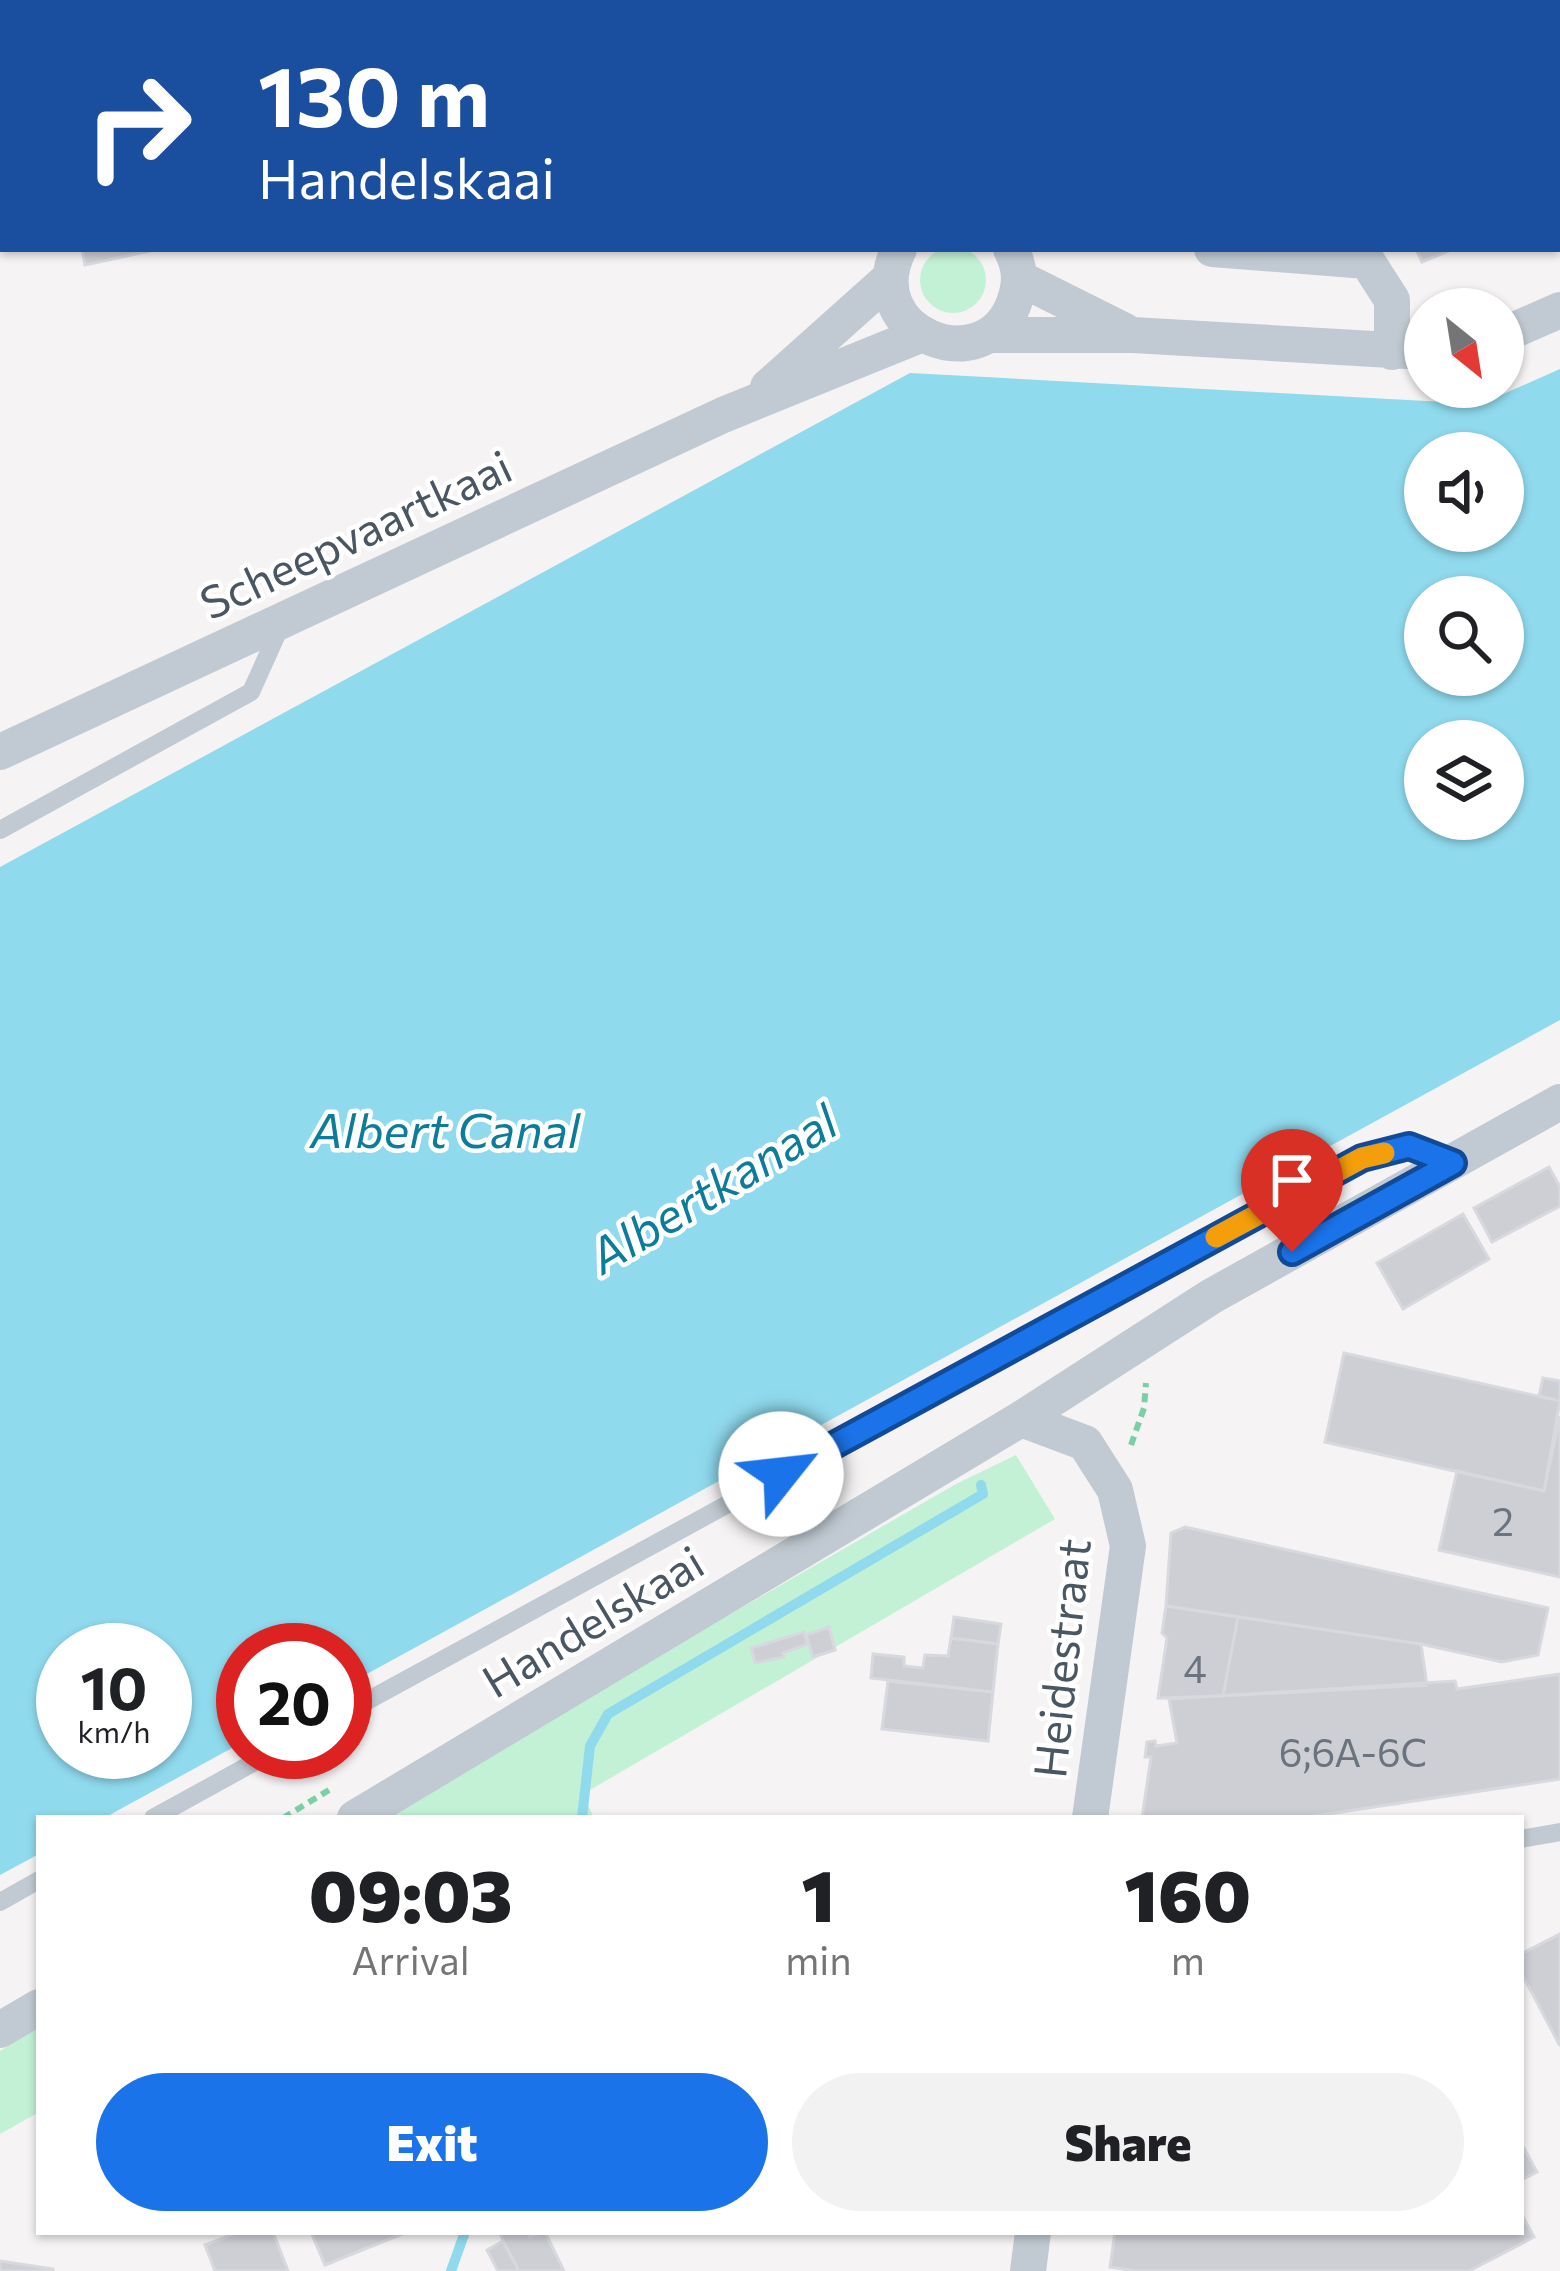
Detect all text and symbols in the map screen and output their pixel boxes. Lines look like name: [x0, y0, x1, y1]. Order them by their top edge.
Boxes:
text: 130 m: [258, 42, 490, 144]
icon: right: [60, 48, 216, 204]
text: Handelskaai: [258, 144, 555, 210]
north arrow: [1404, 288, 1524, 408]
map controls: [1404, 288, 1524, 840]
button: sound: [1404, 432, 1524, 552]
street label: Scheepvaartkaai: [191, 437, 519, 629]
button: search: [1404, 576, 1524, 696]
button: layers: [1404, 720, 1524, 840]
water label: Albertkanaal: [576, 1089, 848, 1285]
water label: Albert Canal: [308, 1099, 582, 1158]
pin: [1241, 1129, 1343, 1252]
icon: arrive: [1259, 1147, 1325, 1213]
position arrow: [718, 1411, 844, 1537]
house number: 2: [1492, 1496, 1514, 1544]
street label: Handelskaai: [472, 1533, 712, 1707]
street label: Heidestraat: [1020, 1535, 1100, 1781]
speed limit sign: 20: [216, 1623, 372, 1779]
house number: 4: [1183, 1643, 1207, 1691]
text: 10: [80, 1649, 148, 1722]
text: km/h: [78, 1712, 150, 1749]
house number: 6;6A-6C: [1279, 1727, 1427, 1775]
text: 09:03: [309, 1849, 512, 1937]
text: 1: [802, 1849, 835, 1937]
text: 160: [1124, 1849, 1251, 1937]
text: Arrival: [352, 1935, 470, 1983]
text: min: [785, 1935, 852, 1983]
text: m: [1171, 1935, 1205, 1983]
button: Exit: [96, 2073, 768, 2211]
button: Share: [792, 2073, 1464, 2211]

